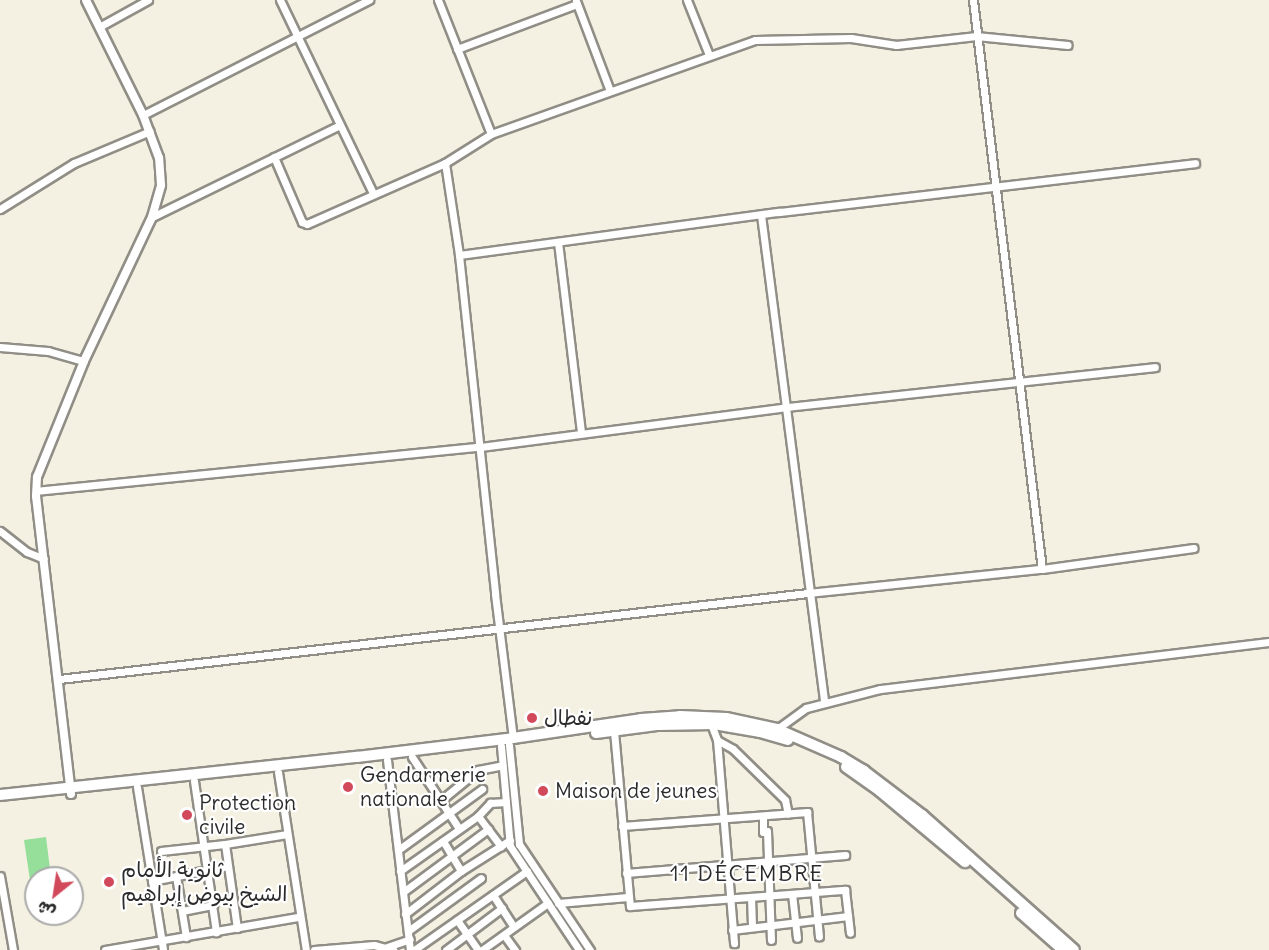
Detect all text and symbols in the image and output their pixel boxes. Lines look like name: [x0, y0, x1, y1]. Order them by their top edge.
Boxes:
place label: نفطال: [544, 705, 592, 731]
marker: نفطال: [525, 711, 539, 725]
place label: Gendarmerie nationale: [360, 762, 486, 812]
place label: Maison de jeunes: [555, 778, 717, 804]
marker: Gendarmerie nationale: [341, 780, 355, 794]
marker: Maison de jeunes: [536, 784, 550, 798]
place label: Protection civile: [199, 790, 296, 840]
marker: Protection civile: [180, 808, 194, 822]
place label: ثانوية الأمام الشيخ بيوض إبراهيم: [121, 857, 287, 907]
district label: 11 DÉCEMBRE: [670, 861, 824, 887]
north arrow: [24, 866, 84, 926]
marker: ثانوية الأمام الشيخ بيوض إبراهيم: [102, 875, 116, 889]
text: ش: [33, 897, 59, 923]

